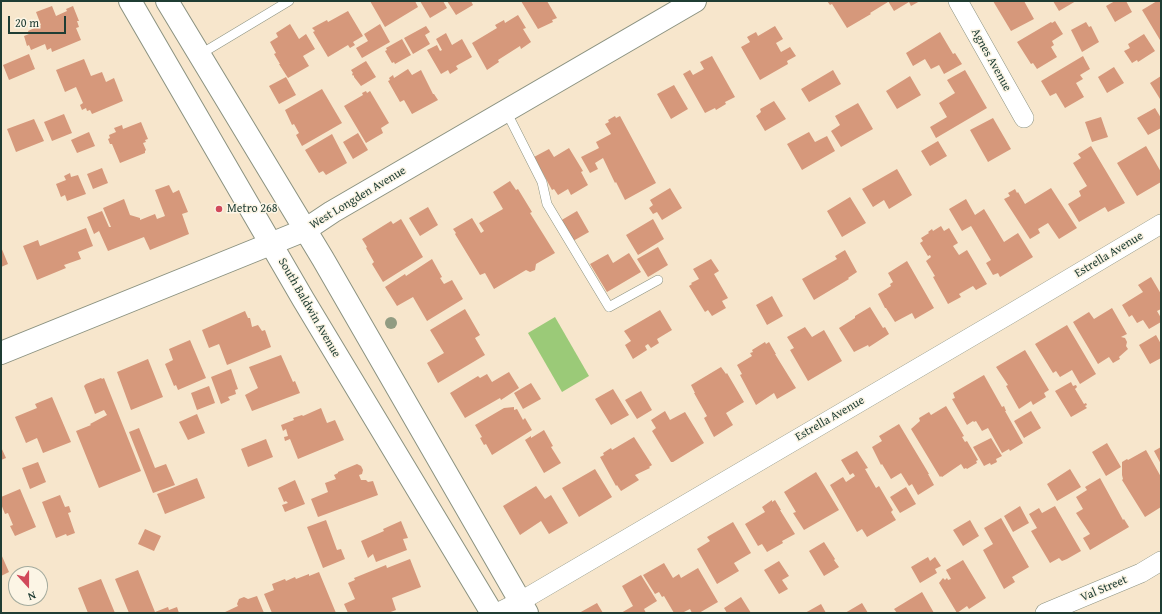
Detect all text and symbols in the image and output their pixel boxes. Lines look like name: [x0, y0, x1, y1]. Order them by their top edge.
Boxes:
scale bar: [10, 8, 68, 34]
text: 20 m: [15, 14, 39, 31]
street label: Agnes Avenue: [968, 26, 1014, 94]
street label: West Longden Avenue: [307, 164, 409, 232]
place label: Metro 268: [227, 202, 278, 216]
marker: Metro 268: [214, 204, 224, 214]
street label: Estrella Avenue: [1072, 229, 1146, 281]
street label: South Baldwin Avenue: [275, 256, 343, 360]
street label: Estrella Avenue: [793, 393, 867, 445]
north arrow: [8, 566, 48, 606]
street label: Val Street: [1079, 573, 1129, 605]
text: N: [26, 587, 38, 605]

